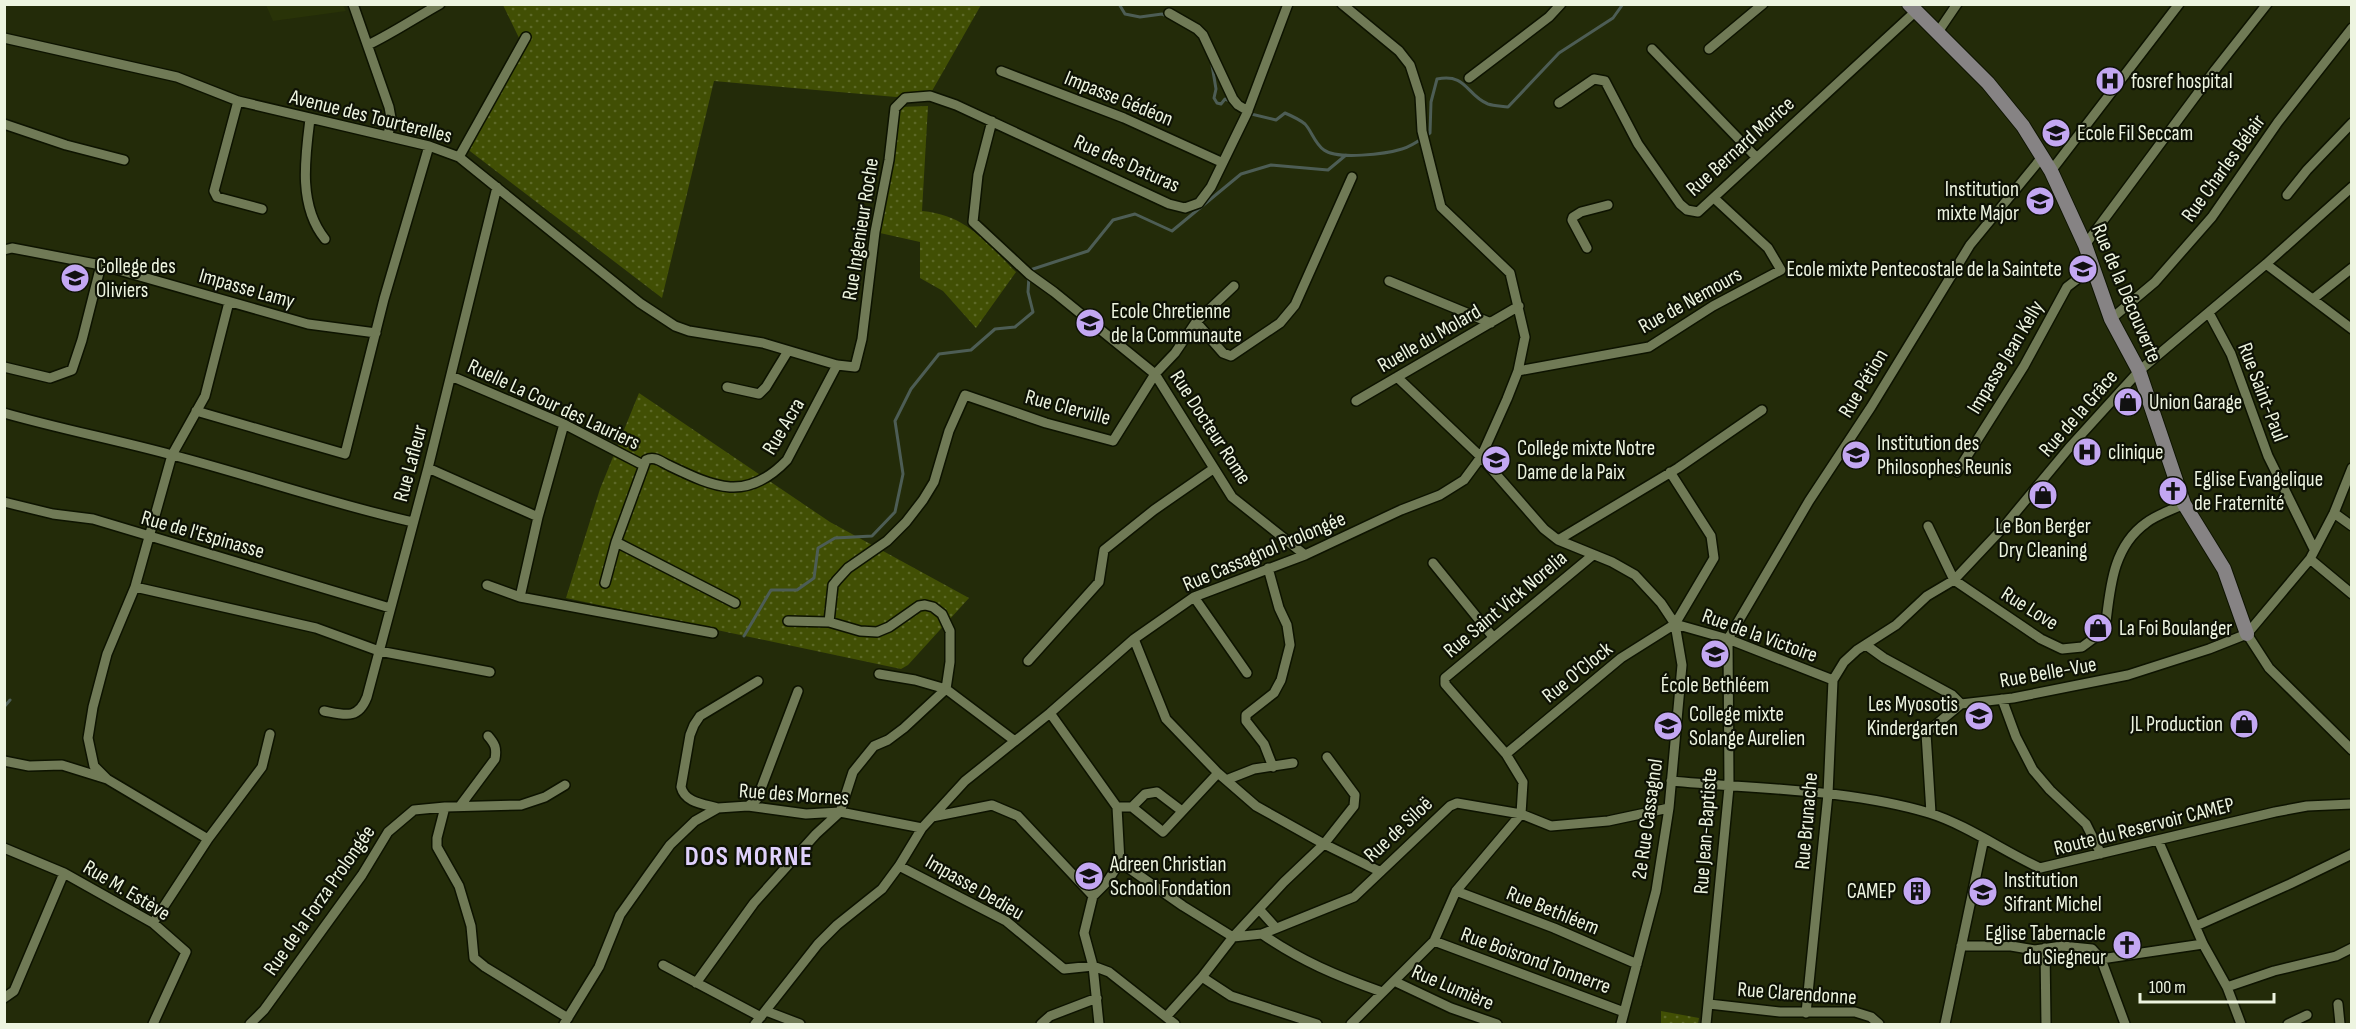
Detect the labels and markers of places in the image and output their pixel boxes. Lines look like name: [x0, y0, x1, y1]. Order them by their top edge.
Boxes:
hospital icon: fosref hospital: [2094, 65, 2126, 97]
place label: fosref hospital: [2131, 69, 2233, 94]
school or university icon: Ecole Fil Seccam: [2040, 117, 2072, 149]
place label: Ecole Fil Seccam: [2077, 121, 2193, 146]
place label: Institution mixte Major: [1937, 177, 2019, 226]
school or university icon: Institution mixte Major: [2024, 185, 2056, 217]
school or university icon: Ecole mixte Pentecostale de la Saintete: [2067, 253, 2099, 285]
place label: College des Oliviers: [96, 254, 176, 303]
place label: Ecole mixte Pentecostale de la Saintete: [1787, 257, 2062, 282]
school or university icon: College des Oliviers: [59, 262, 91, 294]
place label: Ecole Chretienne de la Communaute: [1111, 299, 1242, 348]
school or university icon: Ecole Chretienne de la Communaute: [1074, 307, 1106, 339]
shop icon: Union Garage: [2112, 386, 2144, 418]
place label: Union Garage: [2149, 390, 2242, 415]
place label: Institution des Philosophes Reunis: [1877, 431, 2012, 480]
place label: College mixte Notre Dame de la Paix: [1517, 436, 1655, 485]
hospital icon: clinique: [2071, 436, 2103, 468]
school or university icon: Institution des Philosophes Reunis: [1840, 439, 1872, 471]
place label: clinique: [2108, 440, 2164, 465]
school or university icon: College mixte Notre Dame de la Paix: [1480, 444, 1512, 476]
place label: Eglise Evangelique de Fraternité: [2194, 467, 2323, 516]
church icon: Eglise Evangelique de Fraternité: [2157, 475, 2189, 507]
shop icon: Le Bon Berger Dry Cleaning: [2027, 479, 2059, 511]
place label: Le Bon Berger Dry Cleaning: [1995, 514, 2091, 563]
shop icon: La Foi Boulanger: [2082, 612, 2114, 644]
place label: La Foi Boulanger: [2119, 616, 2232, 641]
school or university icon: École Bethléem: [1699, 638, 1731, 670]
place label: École Bethléem: [1661, 673, 1769, 698]
place label: Les Myosotis Kindergarten: [1867, 692, 1958, 741]
school or university icon: Les Myosotis Kindergarten: [1963, 700, 1995, 732]
place label: College mixte Solange Aurelien: [1689, 702, 1805, 751]
shop icon: JL Production: [2228, 708, 2260, 740]
school or university icon: College mixte Solange Aurelien: [1652, 710, 1684, 742]
place label: JL Production: [2129, 712, 2223, 737]
place label: Adreen Christian School Fondation: [1109, 852, 1231, 901]
school or university icon: Adreen Christian School Fondation: [1073, 860, 1105, 892]
place label: Institution Sifrant Michel: [2004, 868, 2102, 917]
building icon: CAMEP: [1901, 875, 1933, 907]
school or university icon: Institution Sifrant Michel: [1967, 876, 1999, 908]
place label: CAMEP: [1847, 879, 1896, 904]
place label: Eglise Tabernacle du Siegneur: [1985, 921, 2106, 970]
church icon: Eglise Tabernacle du Siegneur: [2111, 929, 2143, 961]

